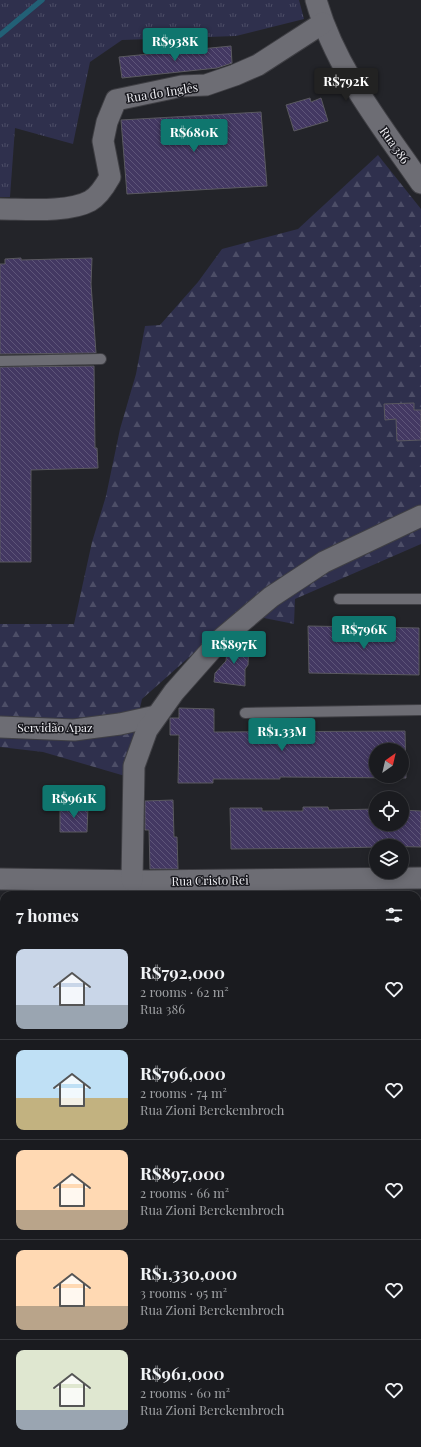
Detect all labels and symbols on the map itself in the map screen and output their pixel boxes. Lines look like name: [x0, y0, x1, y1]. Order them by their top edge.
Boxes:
pin: R$938K: [142, 28, 208, 62]
pin: R$792K: [313, 68, 379, 102]
street label: Rua do Inglês: [125, 78, 199, 106]
pin: R$680K: [161, 119, 227, 153]
street label: Rua 386: [377, 123, 413, 167]
pin: R$796K: [331, 616, 397, 650]
pin: R$897K: [201, 631, 267, 665]
pin: R$1.33M: [245, 718, 319, 752]
street label: Servidão Apaz: [17, 719, 93, 735]
north arrow: [369, 743, 409, 783]
pin: R$961K: [41, 785, 107, 819]
street label: Rua Cristo Rei: [171, 871, 249, 889]

